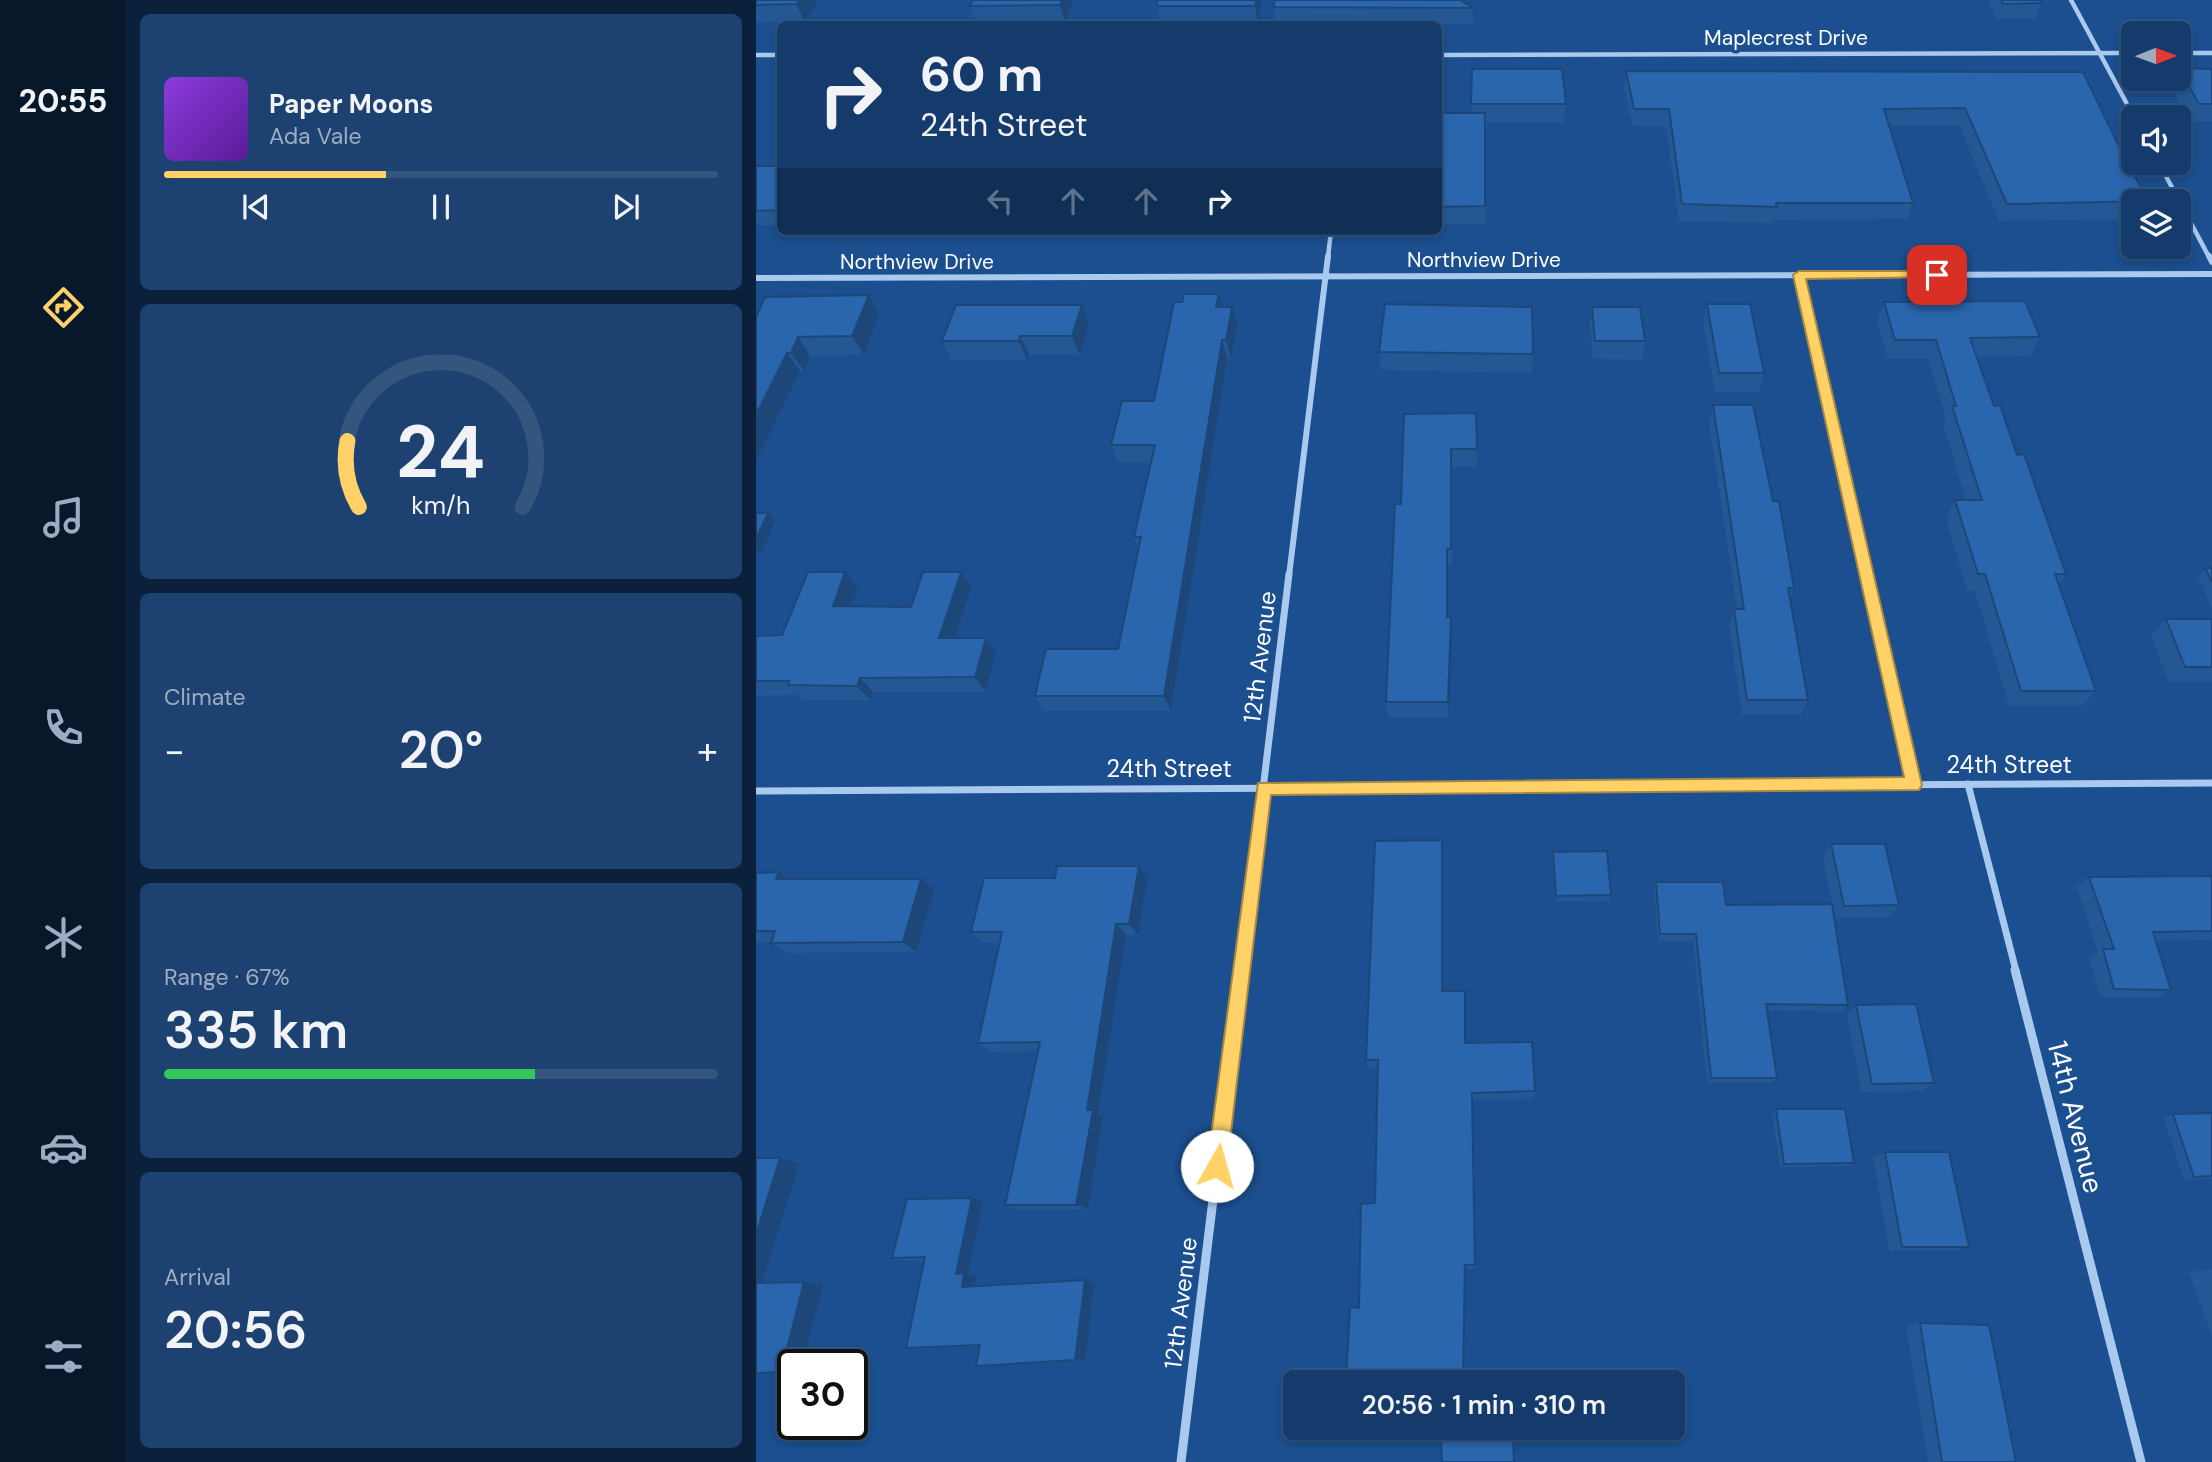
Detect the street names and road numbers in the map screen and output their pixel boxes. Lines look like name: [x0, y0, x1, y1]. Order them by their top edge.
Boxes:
street label: Maplecrest Drive: [1704, 24, 1868, 52]
street label: Northview Drive: [1407, 246, 1561, 274]
street label: Northview Drive: [840, 248, 994, 276]
street label: 12th Avenue: [1236, 589, 1283, 725]
street label: 24th Street: [1946, 749, 2072, 780]
street label: 24th Street: [1106, 753, 1232, 784]
street label: 14th Avenue: [2039, 1037, 2112, 1197]
street label: 12th Avenue: [1157, 1235, 1204, 1371]

